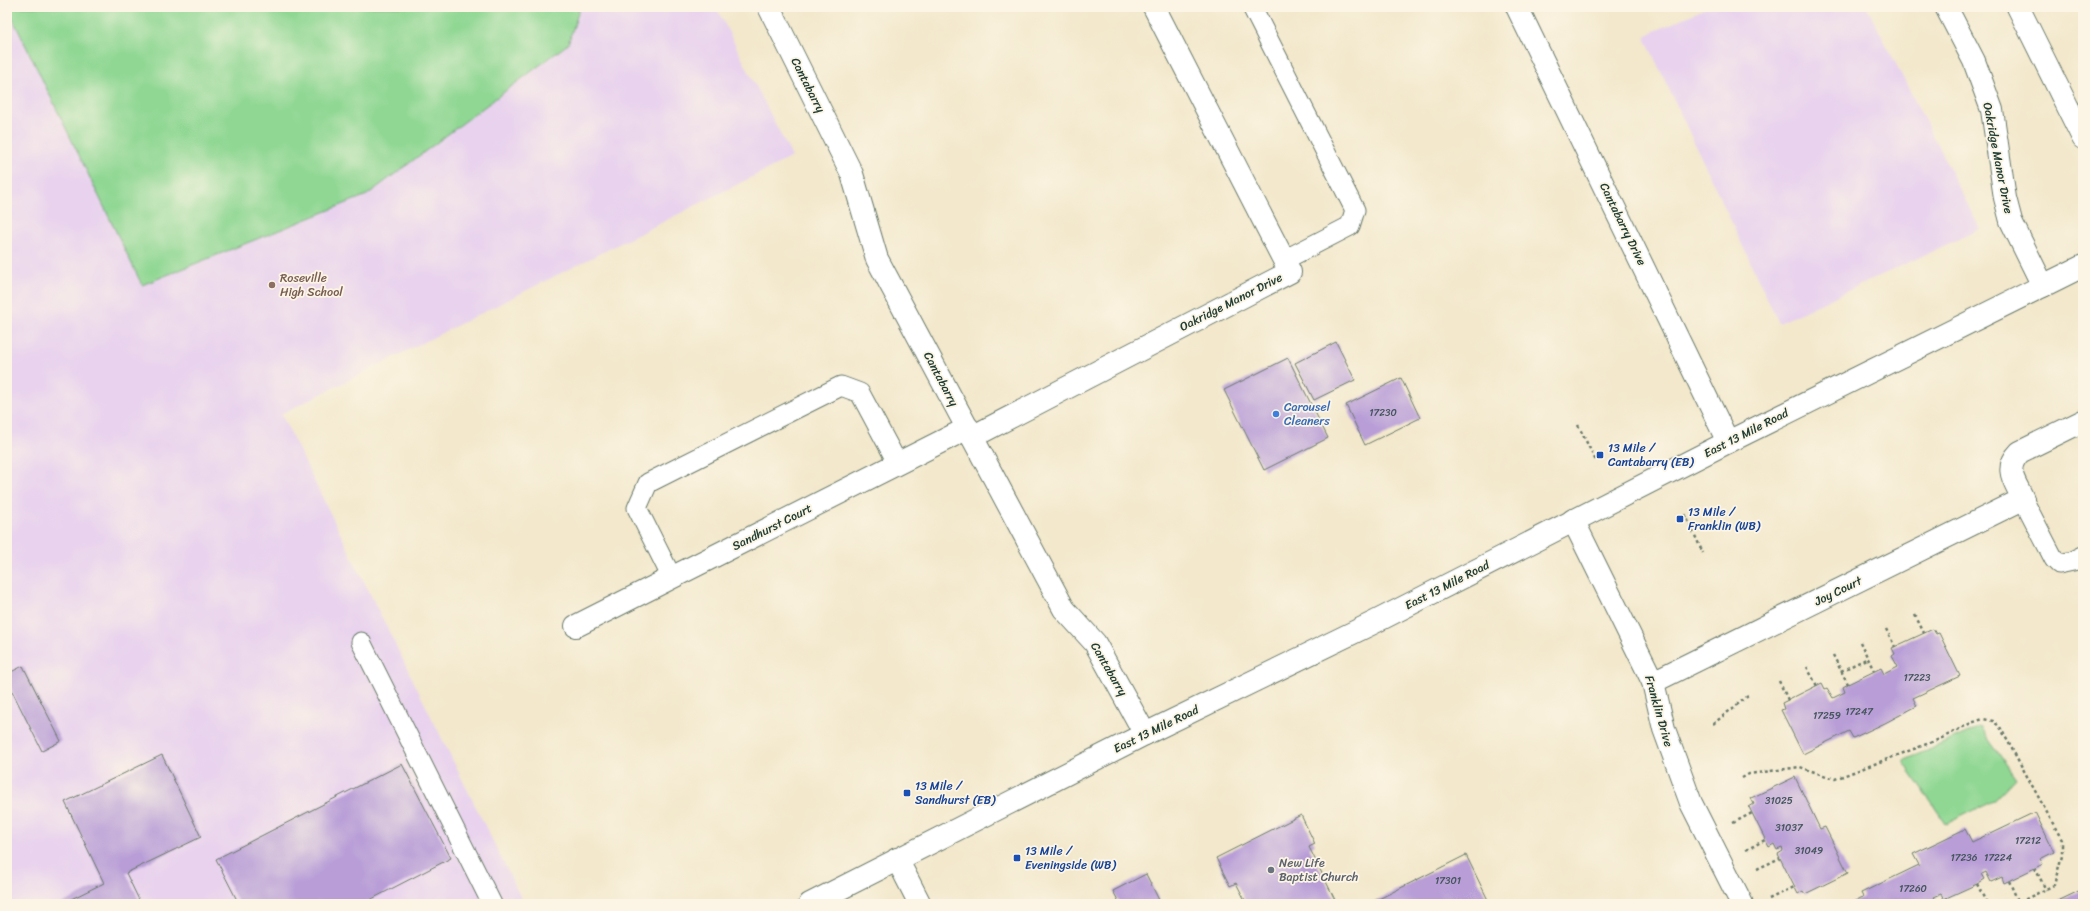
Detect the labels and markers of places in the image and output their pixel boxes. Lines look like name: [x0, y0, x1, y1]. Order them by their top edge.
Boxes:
place label: Roseville High School: [280, 267, 343, 303]
marker: Roseville High School: [267, 280, 277, 290]
place label: Carousel Cleaners: [1284, 396, 1331, 432]
marker: Carousel Cleaners: [1271, 409, 1281, 419]
place label: 13 Mile / Cantabarry (EB): [1608, 437, 1694, 473]
marker: 13 Mile / Cantabarry (EB): [1595, 450, 1605, 460]
place label: 13 Mile / Franklin (WB): [1688, 501, 1761, 537]
marker: 13 Mile / Franklin (WB): [1675, 514, 1685, 524]
place label: 13 Mile / Sandhurst (EB): [915, 775, 996, 811]
marker: 13 Mile / Sandhurst (EB): [902, 788, 912, 798]
place label: 13 Mile / Eveningside (WB): [1025, 840, 1116, 876]
place label: New Life Baptist Church: [1279, 852, 1358, 888]
marker: 13 Mile / Eveningside (WB): [1012, 853, 1022, 863]
marker: New Life Baptist Church: [1266, 865, 1276, 875]

